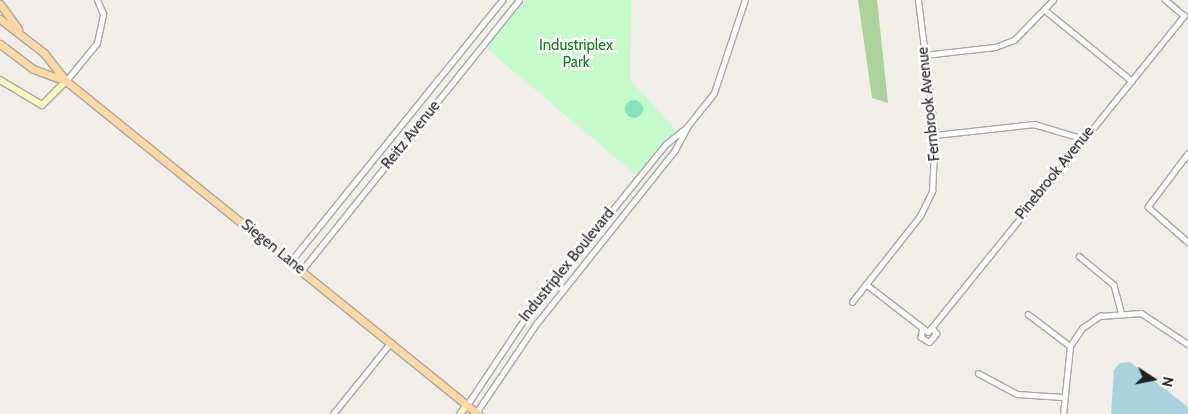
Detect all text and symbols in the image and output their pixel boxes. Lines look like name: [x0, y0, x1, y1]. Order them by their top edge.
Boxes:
park label: Industriplex Park: [539, 36, 613, 71]
street label: Fernbrook Avenue: [914, 46, 944, 162]
street label: Reitz Avenue: [378, 97, 444, 173]
street label: Pinebrook Avenue: [1012, 123, 1098, 223]
street label: Industriplex Boulevard: [516, 205, 618, 325]
street label: Siegen Lane: [237, 216, 309, 278]
north arrow: [1128, 354, 1178, 404]
text: N: [1158, 375, 1178, 388]

